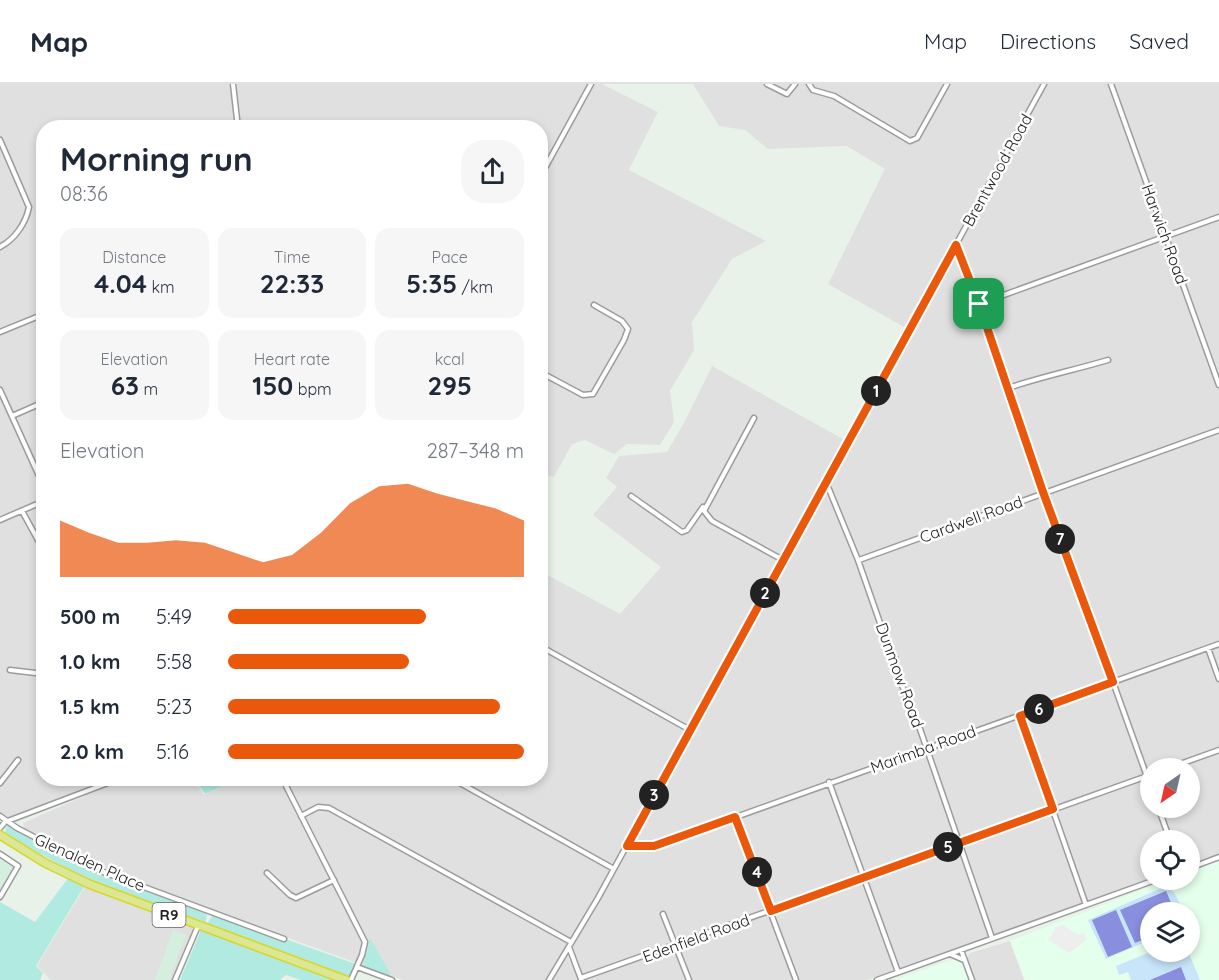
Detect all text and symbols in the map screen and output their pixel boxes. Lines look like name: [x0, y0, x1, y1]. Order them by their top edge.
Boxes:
text: Map: [30, 24, 88, 59]
text: Map: [924, 28, 967, 54]
text: Directions: [1000, 28, 1096, 54]
text: Saved: [1129, 28, 1189, 54]
street label: Brentwood Road: [958, 110, 1036, 230]
text: Morning run: [60, 138, 253, 179]
button: share: [461, 140, 524, 203]
text: 08:36: [60, 181, 108, 206]
street label: Harwich Road: [1138, 181, 1192, 287]
text: Distance: [102, 247, 166, 267]
text: Time: [274, 247, 310, 267]
text: Pace: [431, 247, 468, 267]
text: 4.04: [94, 267, 147, 300]
text: 22:33: [260, 267, 324, 300]
text: 5:35: [406, 267, 457, 300]
text: km: [147, 277, 175, 297]
text: /km: [457, 277, 493, 297]
pin: [953, 278, 1004, 329]
icon: arrive: [962, 287, 995, 320]
text: Elevation: [101, 349, 168, 369]
text: Heart rate: [254, 349, 330, 369]
text: kcal: [435, 349, 465, 369]
text: 63: [111, 369, 139, 402]
text: 150: [252, 369, 293, 402]
text: 295: [427, 369, 472, 402]
pin: 1: [861, 376, 891, 406]
text: m: [139, 379, 158, 399]
text: bpm: [293, 379, 332, 399]
text: 1: [873, 381, 879, 401]
text: Elevation: [60, 438, 144, 463]
text: 287–348 m: [427, 438, 524, 463]
street label: Cardwell Road: [917, 491, 1025, 547]
pin: 7: [1045, 524, 1075, 554]
text: 7: [1056, 529, 1064, 549]
pin: 2: [750, 578, 780, 608]
text: 2: [760, 583, 770, 603]
text: 500 m: [60, 604, 120, 629]
text: 5:49: [156, 604, 192, 629]
street label: Dunmow Road: [872, 620, 928, 730]
text: 1.0 km: [60, 649, 120, 674]
text: 5:58: [156, 649, 192, 674]
text: 1.5 km: [60, 694, 120, 719]
text: 5:23: [156, 694, 192, 719]
pin: 6: [1024, 694, 1054, 724]
text: 6: [1035, 699, 1043, 719]
street label: Marimba Road: [868, 721, 978, 777]
text: 2.0 km: [60, 739, 124, 764]
text: 5:16: [156, 739, 189, 764]
north arrow: [1140, 758, 1200, 818]
map controls: [1140, 758, 1200, 962]
pin: 3: [639, 780, 669, 810]
text: 3: [650, 785, 658, 805]
street label: Glenalden Place: [32, 829, 148, 895]
button: locate: [1140, 830, 1200, 890]
pin: 5: [933, 832, 963, 862]
text: 5: [943, 837, 953, 857]
pin: 4: [742, 857, 772, 887]
text: 4: [752, 862, 762, 882]
button: layers: [1140, 902, 1200, 962]
road number: R9: [152, 903, 186, 927]
street label: Edenfield Road: [640, 909, 752, 967]

